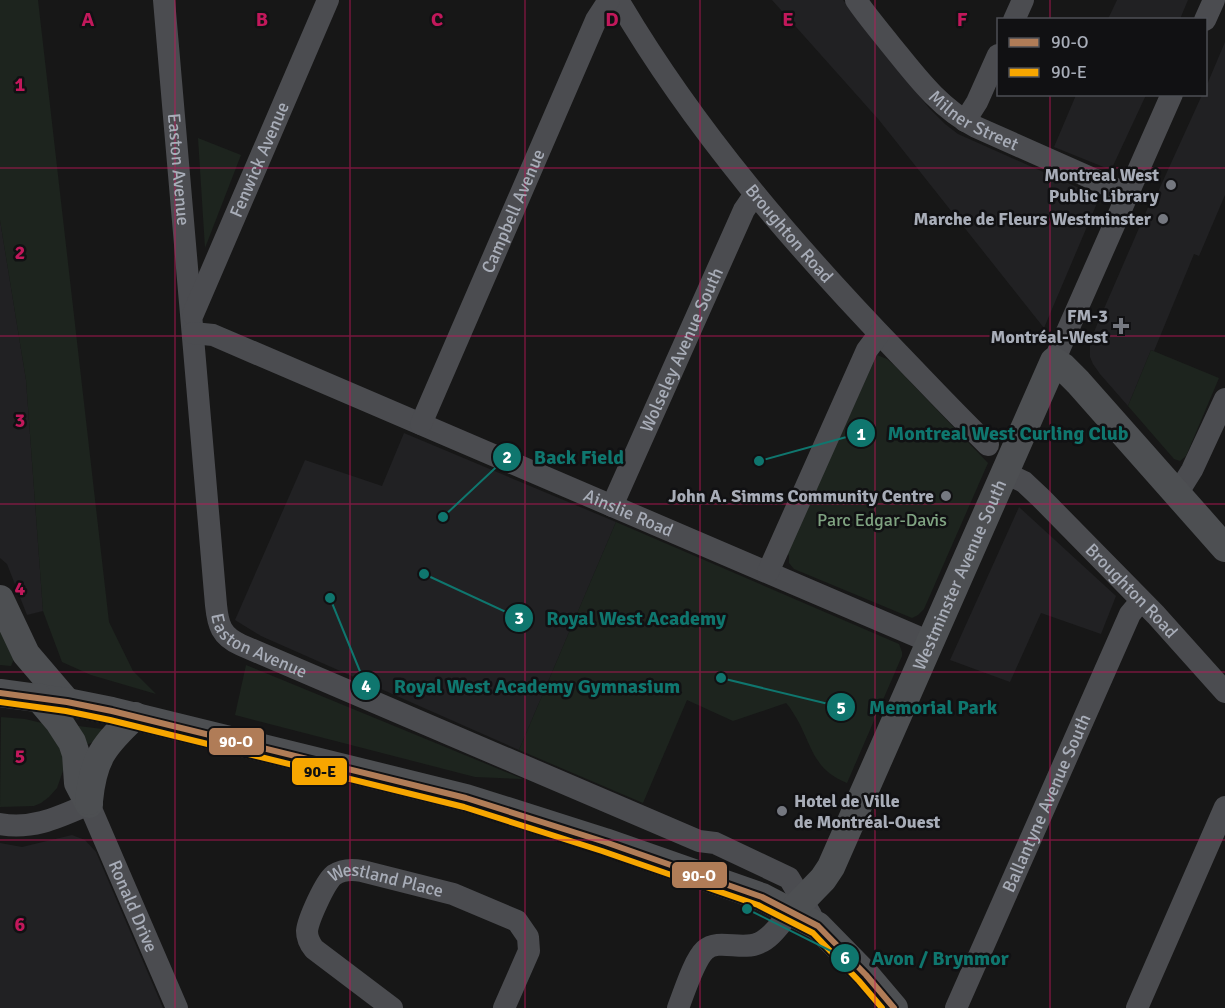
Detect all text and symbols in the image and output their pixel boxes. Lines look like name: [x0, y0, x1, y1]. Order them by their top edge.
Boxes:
text: A: [82, 7, 95, 32]
text: B: [256, 7, 268, 32]
text: C: [431, 7, 443, 32]
text: D: [605, 7, 619, 32]
text: E: [782, 7, 794, 32]
text: F: [957, 7, 968, 32]
legend: [997, 18, 1207, 96]
text: 90-O: [1051, 31, 1089, 53]
text: 90-E: [1051, 61, 1087, 83]
text: 1: [15, 72, 26, 97]
street label: Milner Street: [924, 86, 1022, 155]
street label: Fenwick Avenue: [225, 99, 294, 221]
street label: Easton Avenue: [163, 112, 194, 226]
street label: Campbell Avenue: [477, 146, 550, 277]
place label: Montreal West Public Library: [1044, 164, 1159, 207]
marker: Montreal West Public Library: [1164, 178, 1178, 192]
street label: Broughton Road: [741, 180, 838, 287]
place label: Marche de Fleurs Westminster: [913, 208, 1152, 230]
marker: Marche de Fleurs Westminster: [1156, 212, 1170, 226]
text: 2: [15, 240, 25, 265]
street label: Wolseley Avenue South: [635, 264, 728, 436]
place label: FM-3 Montréal-West: [991, 305, 1108, 348]
marker: FM-3 Montréal-West: [1112, 317, 1130, 335]
text: 3: [15, 408, 25, 433]
callout: Montreal West Curling Club: [846, 414, 1141, 452]
text: Montreal West Curling Club: [888, 421, 1129, 446]
text: 1: [856, 423, 866, 445]
callout: Back Field: [492, 438, 637, 476]
text: Back Field: [534, 445, 624, 470]
text: 2: [502, 446, 512, 468]
street label: Westminster Avenue South: [908, 476, 1011, 674]
street label: Ainslie Road: [580, 484, 677, 542]
place label: John A. Simms Community Centre: [668, 485, 934, 507]
marker: John A. Simms Community Centre: [939, 489, 953, 503]
park label: Parc Edgar-Davis: [817, 509, 947, 531]
street label: Broughton Road: [1081, 539, 1182, 643]
text: 4: [15, 576, 26, 601]
callout: Royal West Academy: [504, 599, 737, 637]
text: Royal West Academy: [546, 606, 726, 631]
text: 3: [514, 607, 524, 629]
street label: Easton Avenue: [206, 611, 310, 683]
callout: Royal West Academy Gymnasium: [351, 667, 692, 705]
text: Royal West Academy Gymnasium: [394, 674, 680, 699]
text: 4: [361, 675, 371, 697]
callout: Memorial Park: [826, 688, 1009, 726]
text: Memorial Park: [869, 695, 998, 720]
text: 5: [836, 697, 846, 719]
street label: Ballantyne Avenue South: [997, 710, 1095, 896]
line badge: 90-O: [208, 727, 265, 756]
text: 90-O: [219, 732, 253, 752]
text: 5: [15, 744, 25, 769]
line badge: 90-E: [291, 757, 348, 786]
text: 90-E: [304, 762, 336, 782]
place label: Hotel de Ville de Montréal-Ouest: [794, 790, 941, 833]
marker: Hotel de Ville de Montréal-Ouest: [775, 804, 789, 818]
street label: Ronald Drive: [104, 857, 163, 955]
street label: Westland Place: [324, 859, 446, 902]
line badge: 90-O: [671, 861, 728, 889]
text: 90-O: [682, 866, 716, 886]
text: 6: [15, 912, 26, 937]
callout: Avon / Brynmor: [830, 939, 1021, 977]
text: Avon / Brynmor: [871, 946, 1009, 971]
text: 6: [840, 947, 850, 969]

